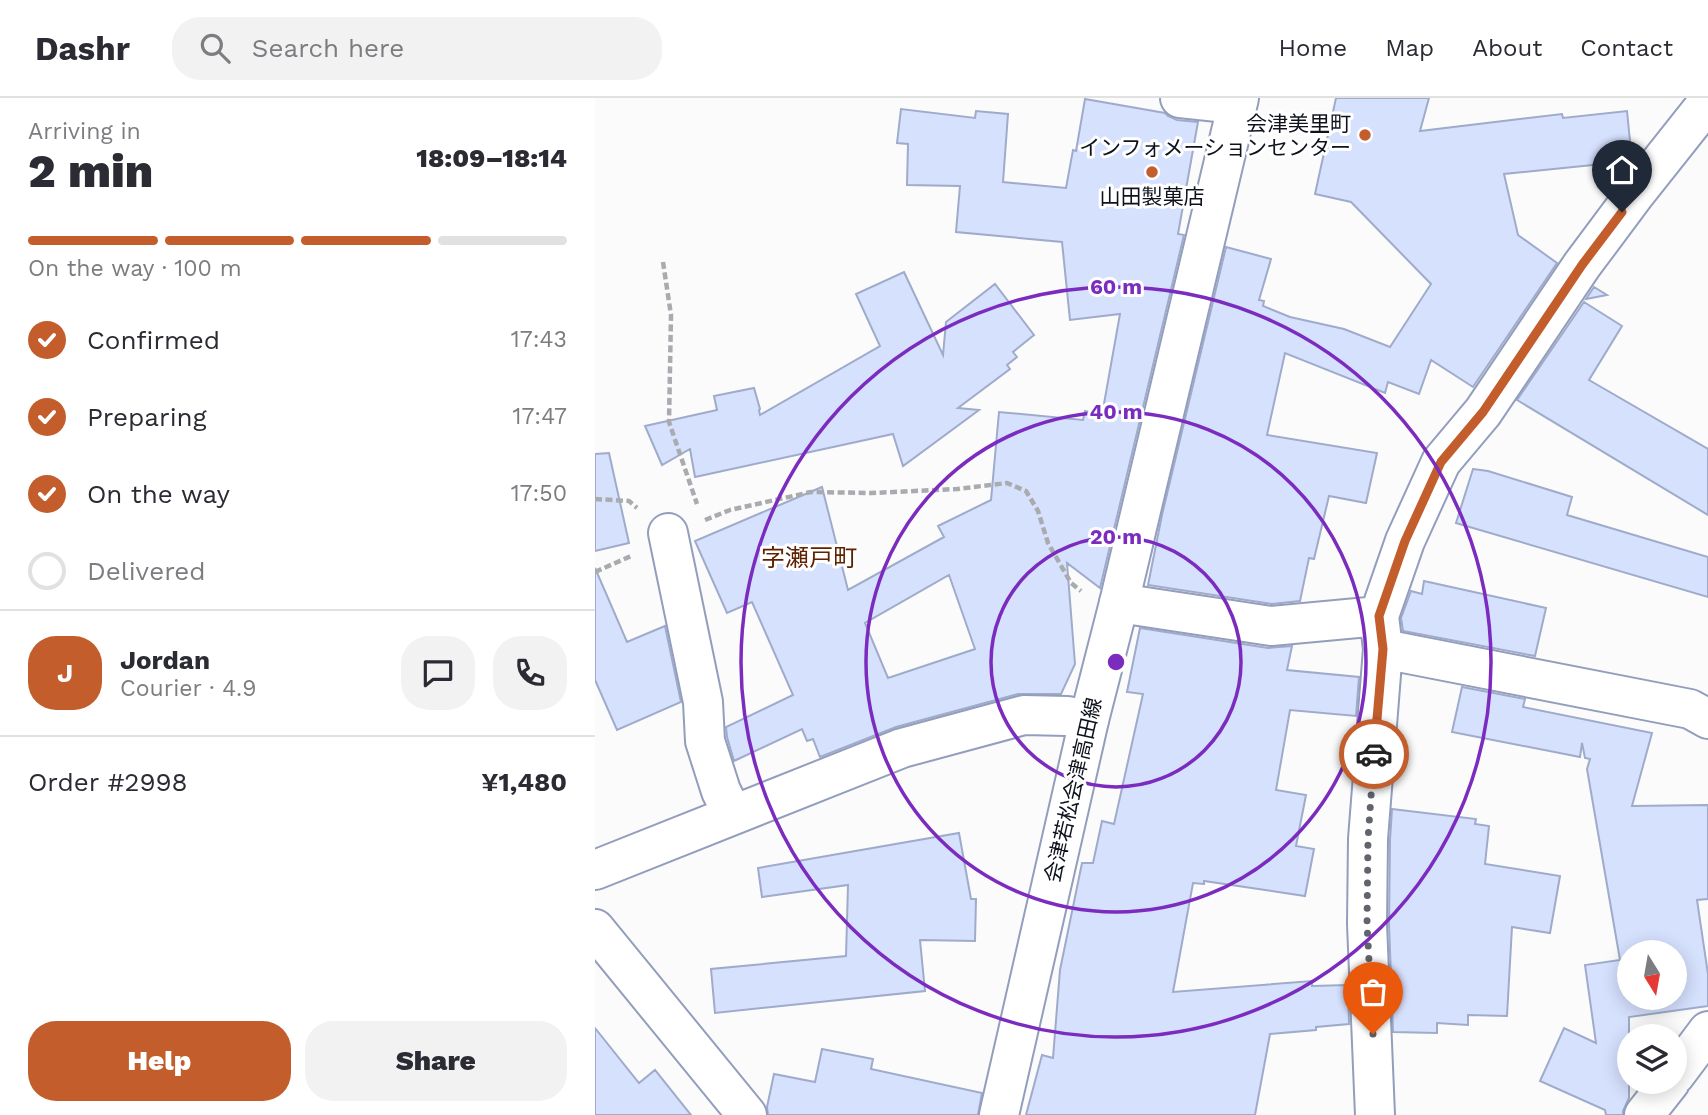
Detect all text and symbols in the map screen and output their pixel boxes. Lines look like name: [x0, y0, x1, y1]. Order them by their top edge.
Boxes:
search box: [172, 17, 662, 80]
text: Dashr: [35, 29, 130, 68]
icon: search: [196, 29, 234, 67]
text: Search here: [252, 33, 404, 63]
text: Home: [1279, 34, 1347, 62]
text: Map: [1385, 34, 1434, 62]
text: About: [1472, 34, 1542, 62]
text: Contact: [1580, 34, 1673, 62]
place label: 会津美里町 インフォメーションセンター: [1079, 111, 1351, 160]
text: Arriving in: [28, 118, 141, 145]
marker: 会津美里町 インフォメーションセンター: [1357, 127, 1373, 143]
pin: [1592, 140, 1652, 212]
text: 18:09–18:14: [416, 143, 567, 173]
text: 2 min: [28, 144, 153, 198]
icon: home: [1603, 151, 1641, 189]
marker: 山田製菓店: [1144, 164, 1160, 180]
place label: 山田製菓店: [1100, 184, 1205, 209]
text: On the way · 100 m: [28, 255, 242, 282]
text: 60 m: [1090, 274, 1142, 299]
icon: check: [28, 321, 66, 359]
text: Confirmed: [87, 325, 220, 355]
text: 17:43: [511, 326, 567, 353]
icon: check: [28, 398, 66, 436]
text: 40 m: [1090, 399, 1142, 424]
text: Preparing: [87, 402, 207, 432]
text: 17:47: [513, 403, 567, 430]
icon: check: [28, 475, 66, 513]
text: On the way: [87, 479, 230, 509]
text: 17:50: [511, 480, 567, 507]
text: 20 m: [1090, 524, 1142, 549]
district label: 字瀬戸町: [761, 544, 857, 572]
text: Delivered: [87, 556, 206, 586]
button: chat: [401, 636, 475, 710]
button: phone: [493, 636, 567, 710]
text: Jordan: [120, 645, 210, 675]
centre of rings: [1104, 650, 1128, 674]
text: J: [57, 658, 73, 688]
text: Courier · 4.9: [120, 675, 256, 702]
street label: 会津若松会津高田線: [1040, 695, 1106, 885]
courier: [1339, 719, 1409, 789]
icon: car: [1355, 735, 1393, 773]
text: Order #2998: [28, 767, 188, 797]
text: ¥1,480: [481, 767, 567, 797]
north arrow: [1617, 940, 1687, 1010]
map controls: [1617, 940, 1687, 1094]
pin: [1343, 962, 1403, 1034]
icon: bag: [1354, 973, 1392, 1011]
button: Help: [28, 1021, 291, 1101]
button: Share: [305, 1021, 567, 1101]
button: layers: [1617, 1024, 1687, 1094]

